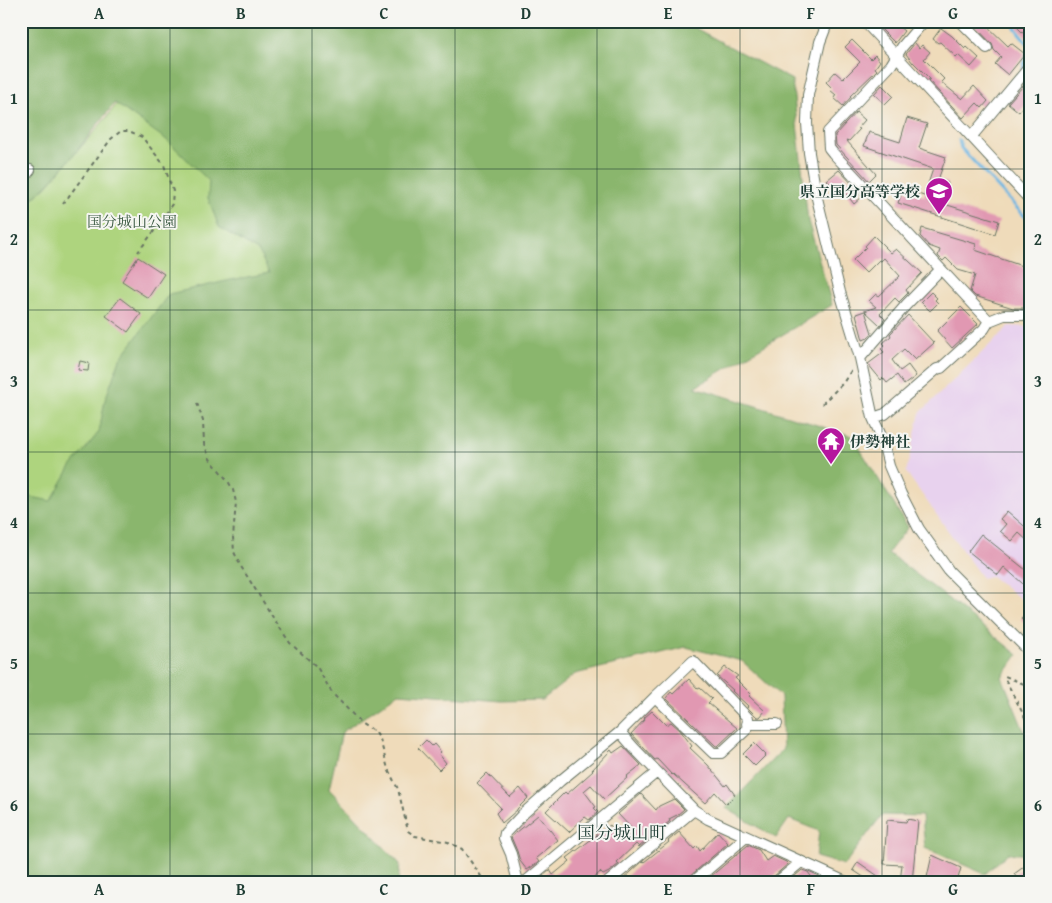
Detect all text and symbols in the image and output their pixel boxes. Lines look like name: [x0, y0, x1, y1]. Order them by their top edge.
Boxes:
text: A: [94, 1, 105, 25]
text: B: [236, 1, 246, 25]
text: C: [379, 1, 389, 25]
text: D: [521, 1, 531, 25]
text: E: [664, 1, 673, 25]
text: F: [807, 1, 815, 25]
text: G: [948, 1, 958, 25]
text: 1: [10, 86, 18, 110]
text: 1: [1034, 86, 1042, 110]
school or university icon: 県立国分高等学校: [924, 176, 954, 215]
place label: 県立国分高等学校: [800, 181, 920, 202]
park label: 国分城山公園: [87, 211, 177, 232]
text: 2: [10, 227, 18, 251]
text: 2: [1034, 227, 1042, 251]
text: 3: [10, 369, 18, 393]
text: 3: [1034, 369, 1042, 393]
temple icon: 伊勢神社: [816, 426, 846, 465]
place label: 伊勢神社: [850, 431, 910, 452]
text: 4: [10, 510, 18, 534]
text: 4: [1034, 510, 1042, 534]
text: 5: [10, 651, 18, 675]
text: 5: [1034, 651, 1042, 675]
text: 6: [10, 793, 18, 817]
text: 6: [1034, 793, 1042, 817]
district label: 国分城山町: [577, 819, 667, 846]
text: A: [94, 877, 105, 901]
text: B: [236, 877, 246, 901]
text: C: [379, 877, 389, 901]
text: D: [521, 877, 531, 901]
text: E: [664, 877, 673, 901]
text: F: [807, 877, 815, 901]
text: G: [948, 877, 958, 901]

